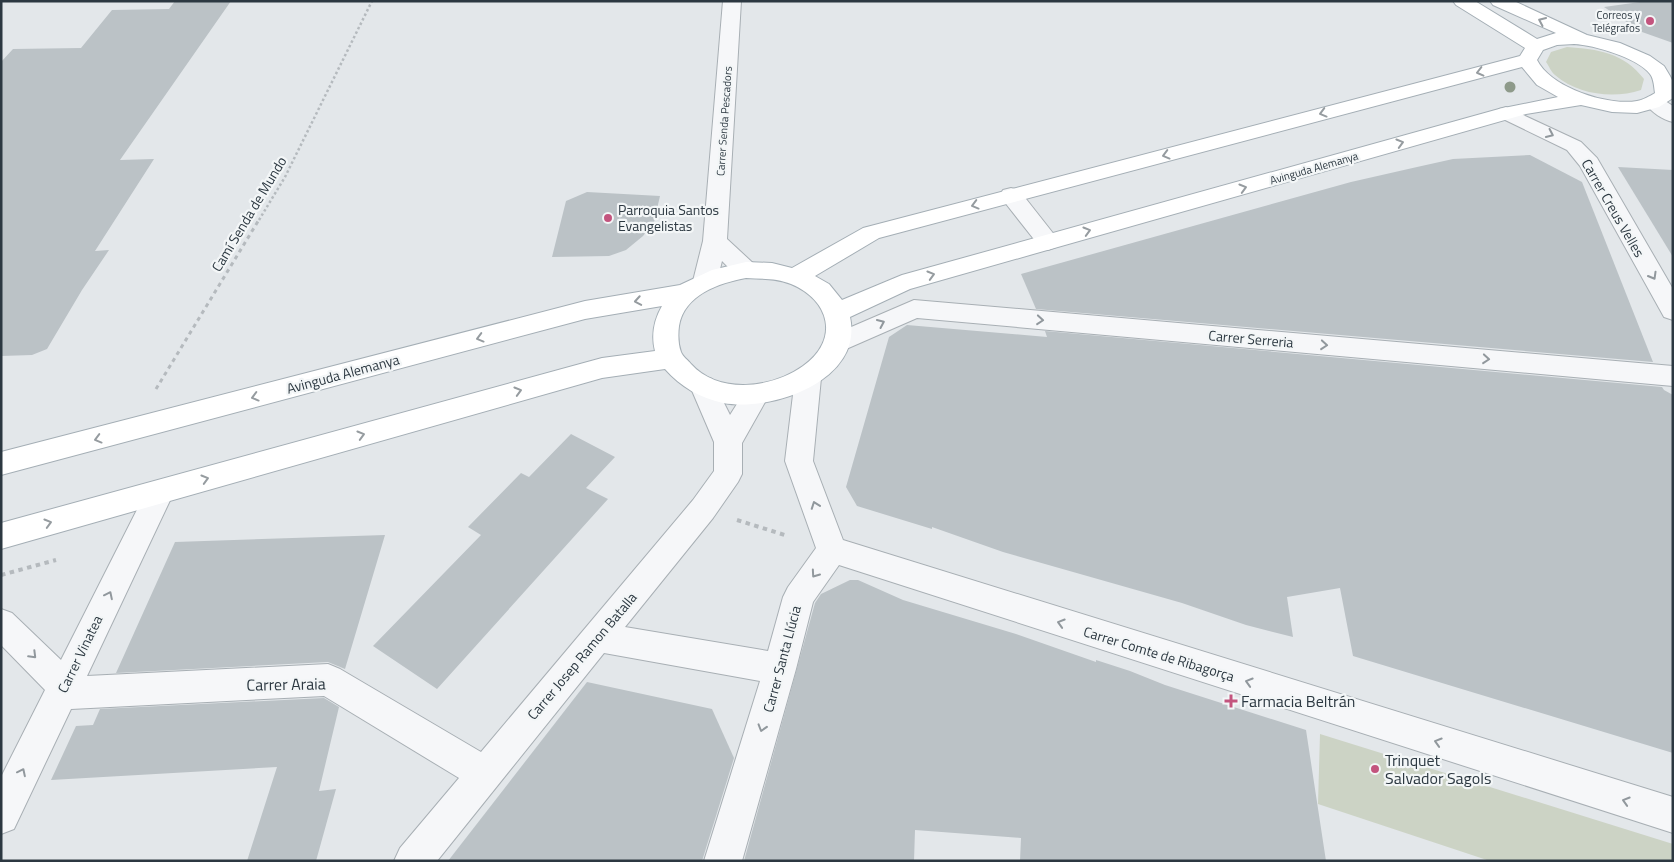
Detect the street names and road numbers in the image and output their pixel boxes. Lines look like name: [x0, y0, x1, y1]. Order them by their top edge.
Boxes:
street label: Carrer Senda Pescadors: [712, 66, 736, 176]
street label: Avinguda Alemanya: [1268, 148, 1360, 188]
street label: Camí Senda de Mundo: [206, 152, 291, 275]
street label: Carrer Creus Velles: [1577, 155, 1650, 261]
street label: Carrer Serreria: [1208, 324, 1294, 353]
street label: Avinguda Alemanya: [284, 348, 402, 399]
street label: Carrer Josep Ramon Batalla: [522, 587, 641, 724]
street label: Carrer Santa Llúcia: [757, 603, 806, 715]
street label: Carrer Vinatea: [52, 611, 107, 696]
street label: Carrer Comte de Ribagorça: [1081, 621, 1237, 686]
street label: Carrer Araia: [246, 671, 326, 697]

